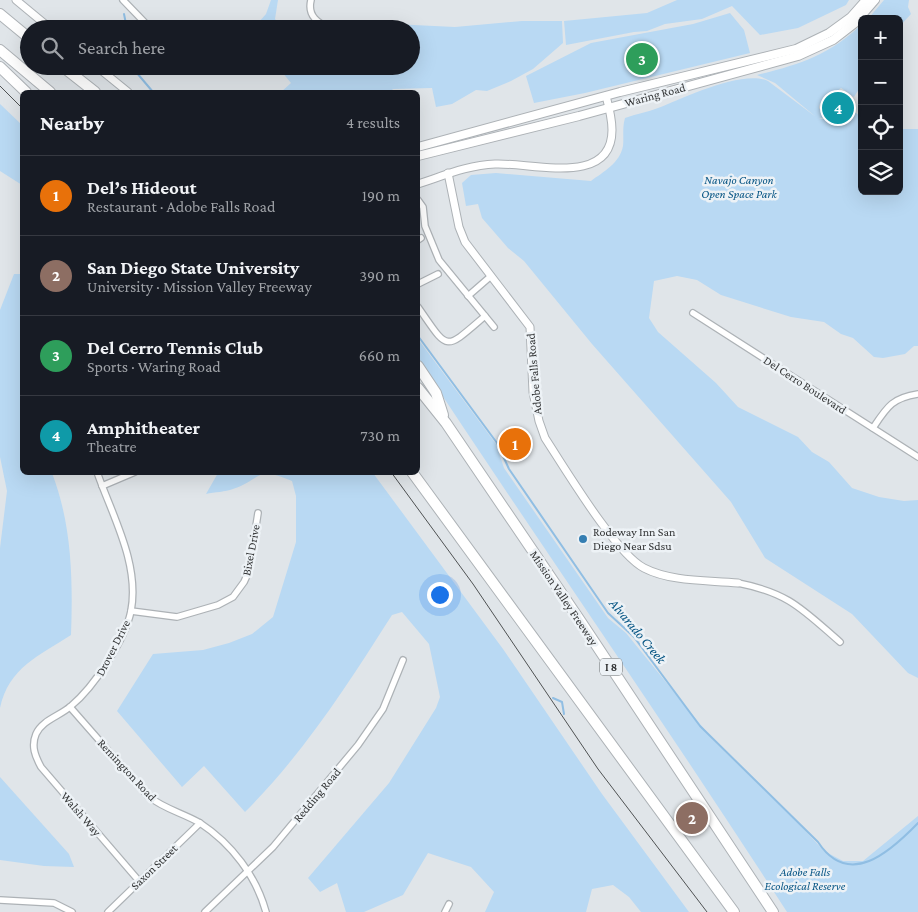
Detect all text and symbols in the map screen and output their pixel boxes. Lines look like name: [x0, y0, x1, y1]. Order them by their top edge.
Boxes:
map controls: [858, 15, 903, 195]
button: +: [858, 15, 903, 60]
search box: [20, 20, 420, 75]
icon: search: [38, 34, 66, 62]
text: Search here: [78, 37, 165, 58]
pin: 3: [626, 40, 658, 78]
button: −: [858, 60, 903, 105]
street label: Waring Road: [623, 80, 688, 110]
pin: 4: [822, 89, 854, 127]
button: locate: [858, 105, 903, 150]
text: Nearby: [40, 111, 104, 135]
text: 4 results: [346, 114, 400, 131]
button: layers: [858, 150, 903, 195]
park label: Navajo Canyon Open Space Park: [701, 173, 777, 201]
text: Del’s Hideout: [87, 177, 197, 198]
text: 1: [53, 187, 59, 204]
text: 190 m: [362, 187, 400, 204]
text: Restaurant · Adobe Falls Road: [87, 198, 275, 215]
text: San Diego State University: [87, 257, 299, 278]
text: 2: [52, 267, 60, 284]
text: 390 m: [359, 267, 400, 284]
text: University · Mission Valley Freeway: [87, 278, 312, 295]
street label: Adobe Falls Road: [523, 332, 545, 415]
text: Del Cerro Tennis Club: [87, 337, 263, 358]
text: 3: [52, 347, 60, 364]
text: 660 m: [359, 347, 400, 364]
street label: Del Cerro Boulevard: [761, 353, 850, 417]
text: Sports · Waring Road: [87, 358, 221, 375]
text: Amphitheater: [87, 417, 200, 438]
pin: 1: [499, 425, 531, 463]
text: 4: [52, 427, 60, 444]
text: 730 m: [360, 427, 400, 444]
text: Theatre: [87, 438, 136, 455]
street label: Bixel Drive: [239, 523, 263, 577]
place label: Rodeway Inn San Diego Near Sdsu: [593, 525, 676, 553]
marker: Rodeway Inn San Diego Near Sdsu: [577, 533, 589, 545]
street label: Mission Valley Freeway: [527, 548, 601, 649]
your location: [427, 582, 453, 608]
water label: Alvarado Creek: [606, 595, 670, 667]
street label: Drover Drive: [93, 618, 133, 678]
road number: I 8: [600, 659, 622, 676]
street label: Remington Road: [95, 736, 160, 804]
street label: Redding Road: [290, 765, 344, 825]
street label: Walsh Way: [58, 789, 104, 839]
pin: 2: [676, 799, 708, 837]
street label: Saxon Street: [128, 841, 181, 893]
park label: Adobe Falls Ecological Reserve: [765, 865, 846, 893]

